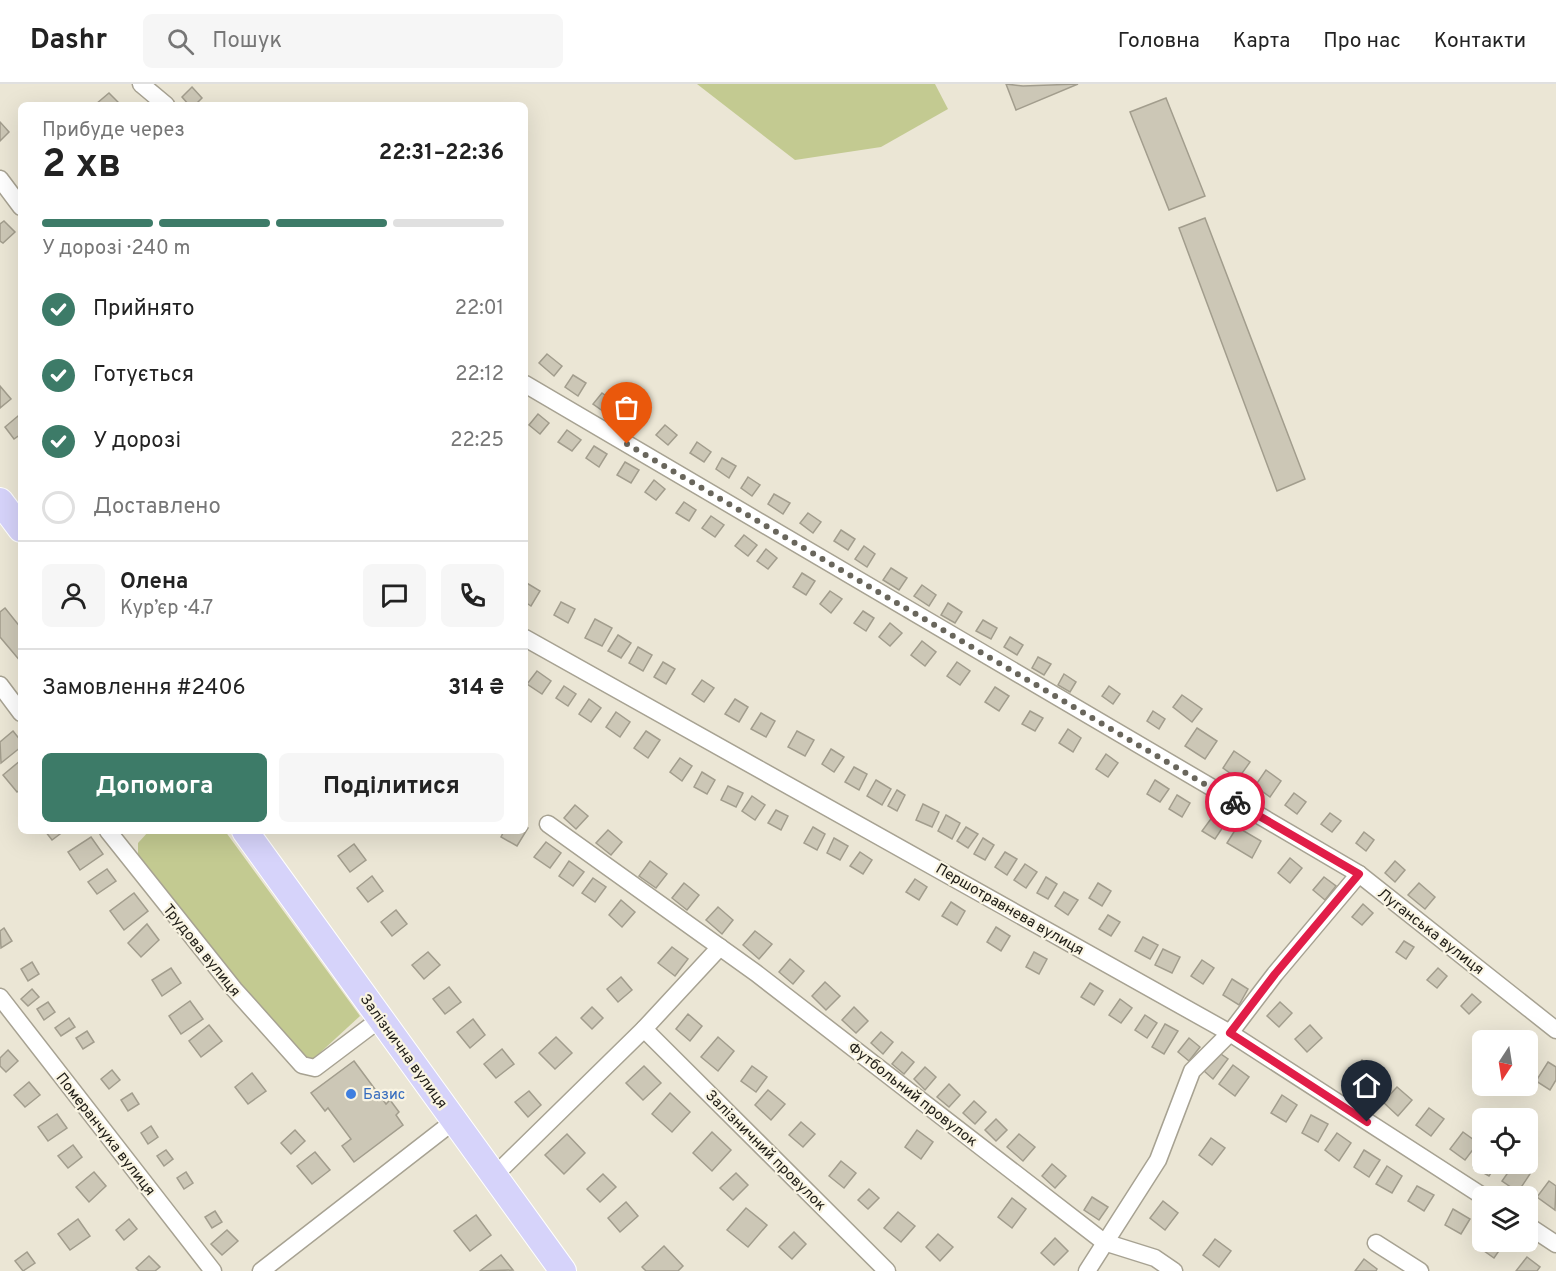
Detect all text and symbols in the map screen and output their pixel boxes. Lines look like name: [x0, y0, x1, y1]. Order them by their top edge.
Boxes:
search box: [143, 14, 563, 68]
text: Dashr: [30, 23, 107, 59]
icon: search: [164, 25, 197, 58]
text: Пошук: [212, 28, 282, 55]
text: Головна: [1118, 28, 1200, 55]
text: Карта: [1233, 28, 1290, 55]
text: Про нас: [1323, 28, 1401, 55]
text: Контакти: [1434, 28, 1526, 55]
text: Прибуде через: [42, 118, 185, 144]
text: 22:31–22:36: [379, 140, 504, 167]
text: 2 хв: [42, 142, 121, 191]
text: У дорозі · 240 m: [42, 236, 190, 262]
icon: check: [42, 293, 75, 326]
text: Прийнято: [93, 296, 194, 323]
text: 22:01: [455, 296, 504, 322]
icon: check: [42, 359, 75, 392]
text: Готується: [93, 362, 194, 389]
text: 22:12: [455, 362, 504, 388]
pin: [601, 382, 652, 444]
icon: bag: [610, 391, 643, 424]
icon: check: [42, 425, 75, 458]
text: У дорозі: [93, 428, 181, 455]
text: 22:25: [450, 428, 504, 454]
text: Доставлено: [93, 494, 221, 521]
button: person: [42, 564, 105, 627]
button: chat: [363, 564, 426, 627]
button: phone: [441, 564, 504, 627]
text: Олена: [120, 569, 188, 596]
text: Кур’єр · 4.7: [120, 596, 213, 622]
text: Замовлення #2406: [42, 675, 246, 702]
text: 314 ₴: [448, 675, 504, 702]
button: Допомога: [42, 753, 267, 822]
button: Поділитися: [279, 753, 504, 822]
courier: [1205, 772, 1265, 832]
icon: bike: [1219, 786, 1252, 819]
street label: Першотравнева вулиця: [932, 860, 1087, 961]
street label: Луганська вулиця: [1373, 885, 1487, 980]
street label: Трудова вулиця: [158, 901, 244, 1001]
street label: Залізнична вулиця: [355, 991, 451, 1113]
north arrow: [1472, 1030, 1538, 1096]
map controls: [1472, 1030, 1538, 1252]
street label: Футбольний провулок: [844, 1039, 981, 1152]
pin: [1341, 1060, 1392, 1122]
icon: home: [1350, 1069, 1383, 1102]
street label: Померанчука вулиця: [51, 1070, 159, 1200]
place label: Базис: [363, 1086, 405, 1105]
marker: Базис: [344, 1087, 358, 1101]
street label: Залізничний провулок: [700, 1087, 829, 1216]
button: locate: [1472, 1108, 1538, 1174]
button: layers: [1472, 1186, 1538, 1252]

